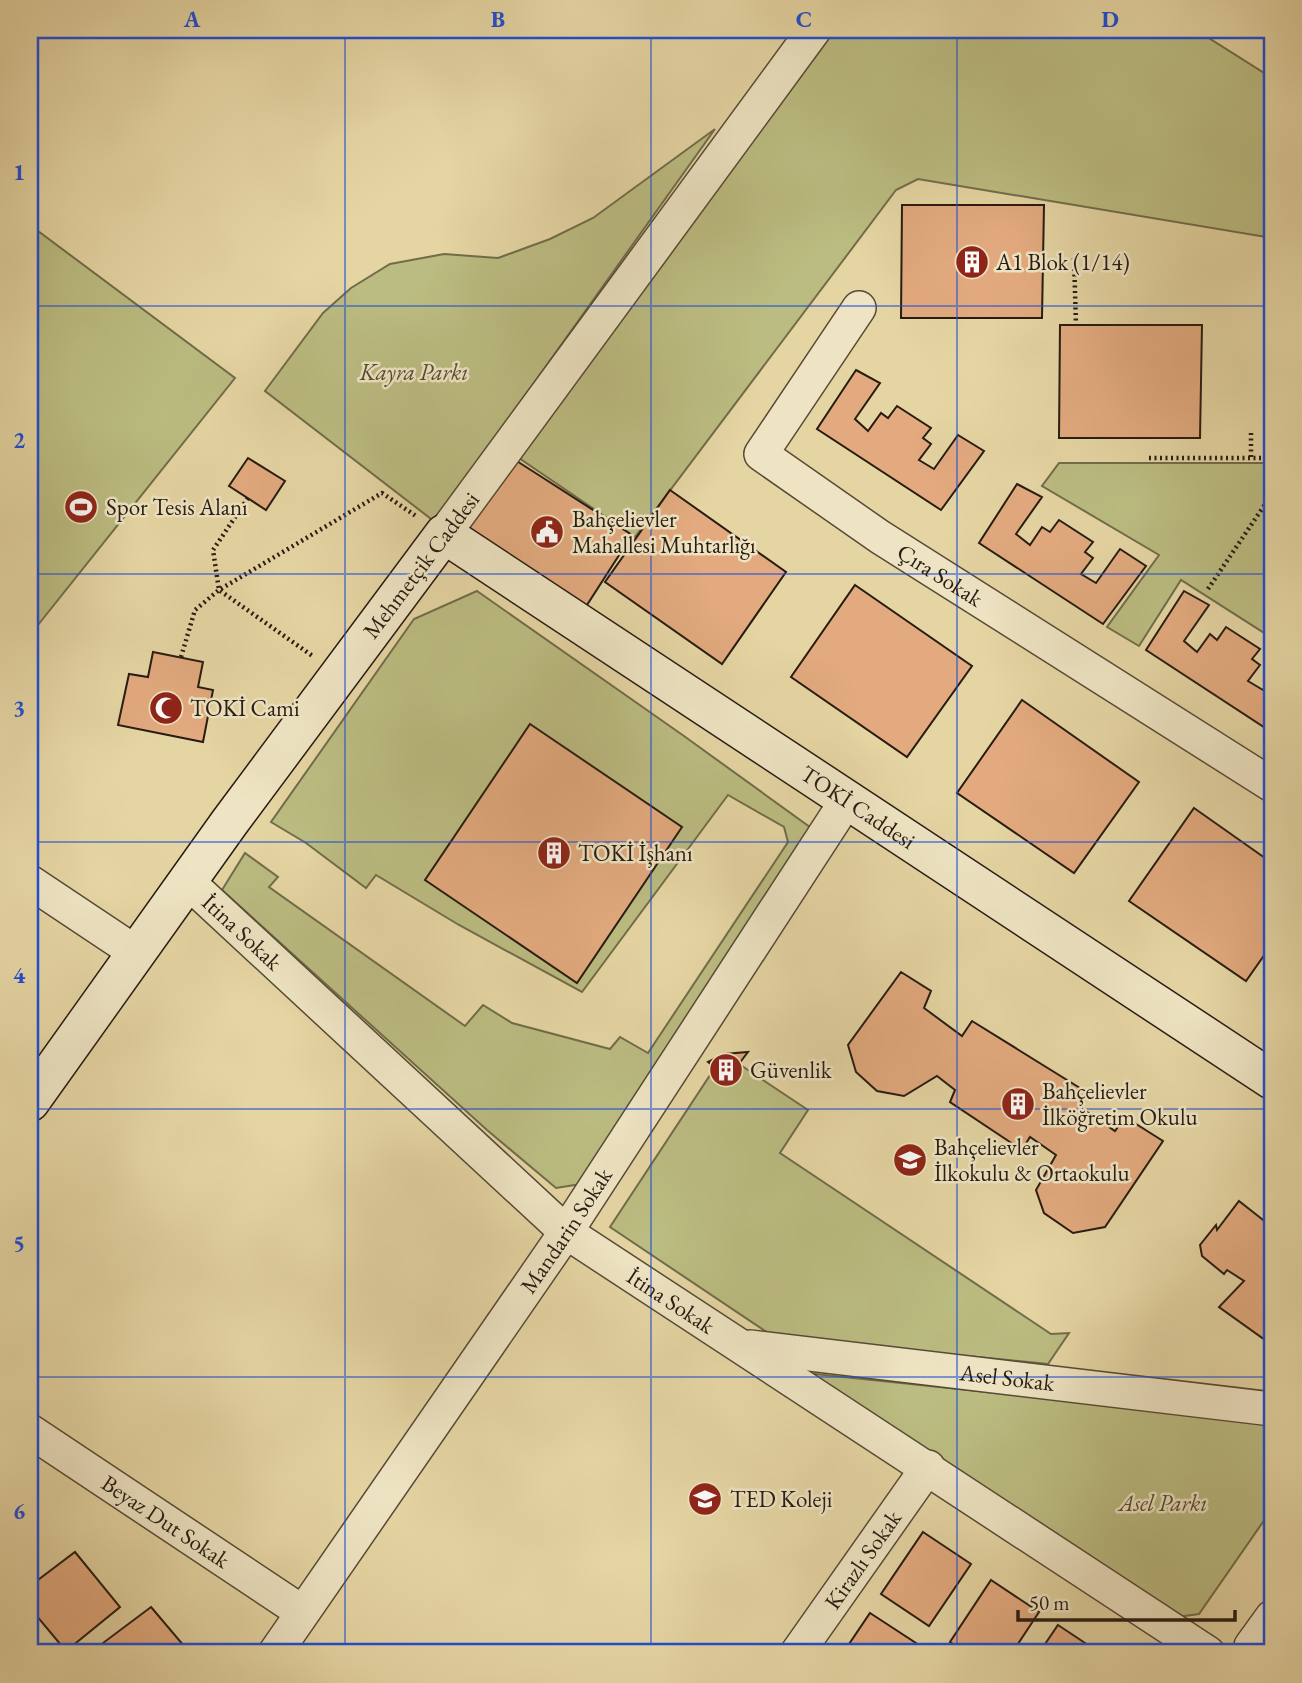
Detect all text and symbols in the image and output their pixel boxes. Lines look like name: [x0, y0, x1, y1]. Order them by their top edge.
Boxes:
text: A: [183, 4, 201, 34]
text: B: [491, 4, 505, 34]
text: C: [796, 4, 812, 34]
text: D: [1101, 4, 1119, 34]
text: 1: [13, 157, 25, 187]
building icon: A1 Blok (1/14): [953, 243, 991, 281]
place label: A1 Blok (1/14): [995, 247, 1130, 277]
park label: Kayra Parkı: [359, 357, 468, 387]
text: 2: [13, 425, 25, 455]
street label: Mehmetçik Caddesi: [356, 485, 486, 644]
sports icon: Spor Tesis Alanı: [62, 488, 100, 526]
place label: Spor Tesis Alanı: [106, 492, 248, 522]
place label: Bahçelievler Mahallesi Muhtarlığı: [572, 504, 756, 560]
public building icon: Bahçelievler Mahallesi Muhtarlığı: [528, 513, 566, 551]
street label: Çıra Sokak: [891, 537, 990, 614]
mosque icon: TOKİ Cami: [147, 689, 185, 727]
text: 3: [13, 693, 25, 723]
place label: TOKİ Cami: [190, 693, 300, 723]
street label: TOKİ Caddesi: [795, 758, 922, 856]
building icon: TOKİ İşhanı: [535, 834, 573, 872]
place label: TOKİ İşhanı: [578, 838, 693, 868]
street label: İtina Sokak: [195, 887, 289, 977]
text: 4: [13, 960, 26, 990]
building icon: Güvenlik: [707, 1051, 745, 1089]
place label: Güvenlik: [750, 1055, 833, 1085]
place label: Bahçelievler İlköğretim Okulu: [1042, 1076, 1198, 1132]
building icon: Bahçelievler İlköğretim Okulu: [999, 1085, 1037, 1123]
place label: Bahçelievler İlkokulu & Ortaokulu: [934, 1132, 1130, 1188]
school or university icon: Bahçelievler İlkokulu & Ortaokulu: [891, 1141, 929, 1179]
street label: Mandarin Sokak: [513, 1161, 619, 1299]
text: 5: [13, 1228, 25, 1258]
street label: İtina Sokak: [621, 1261, 722, 1341]
street label: Asel Sokak: [957, 1357, 1057, 1398]
street label: Beyaz Dut Sokak: [96, 1468, 237, 1575]
school or university icon: TED Koleji: [686, 1480, 724, 1518]
place label: TED Koleji: [730, 1484, 833, 1514]
park label: Asel Parkı: [1117, 1488, 1207, 1518]
text: 6: [13, 1496, 25, 1526]
street label: Kirazlı Sokak: [817, 1503, 909, 1615]
scale bar: [1018, 1578, 1236, 1622]
text: 50 m: [1029, 1589, 1070, 1616]

